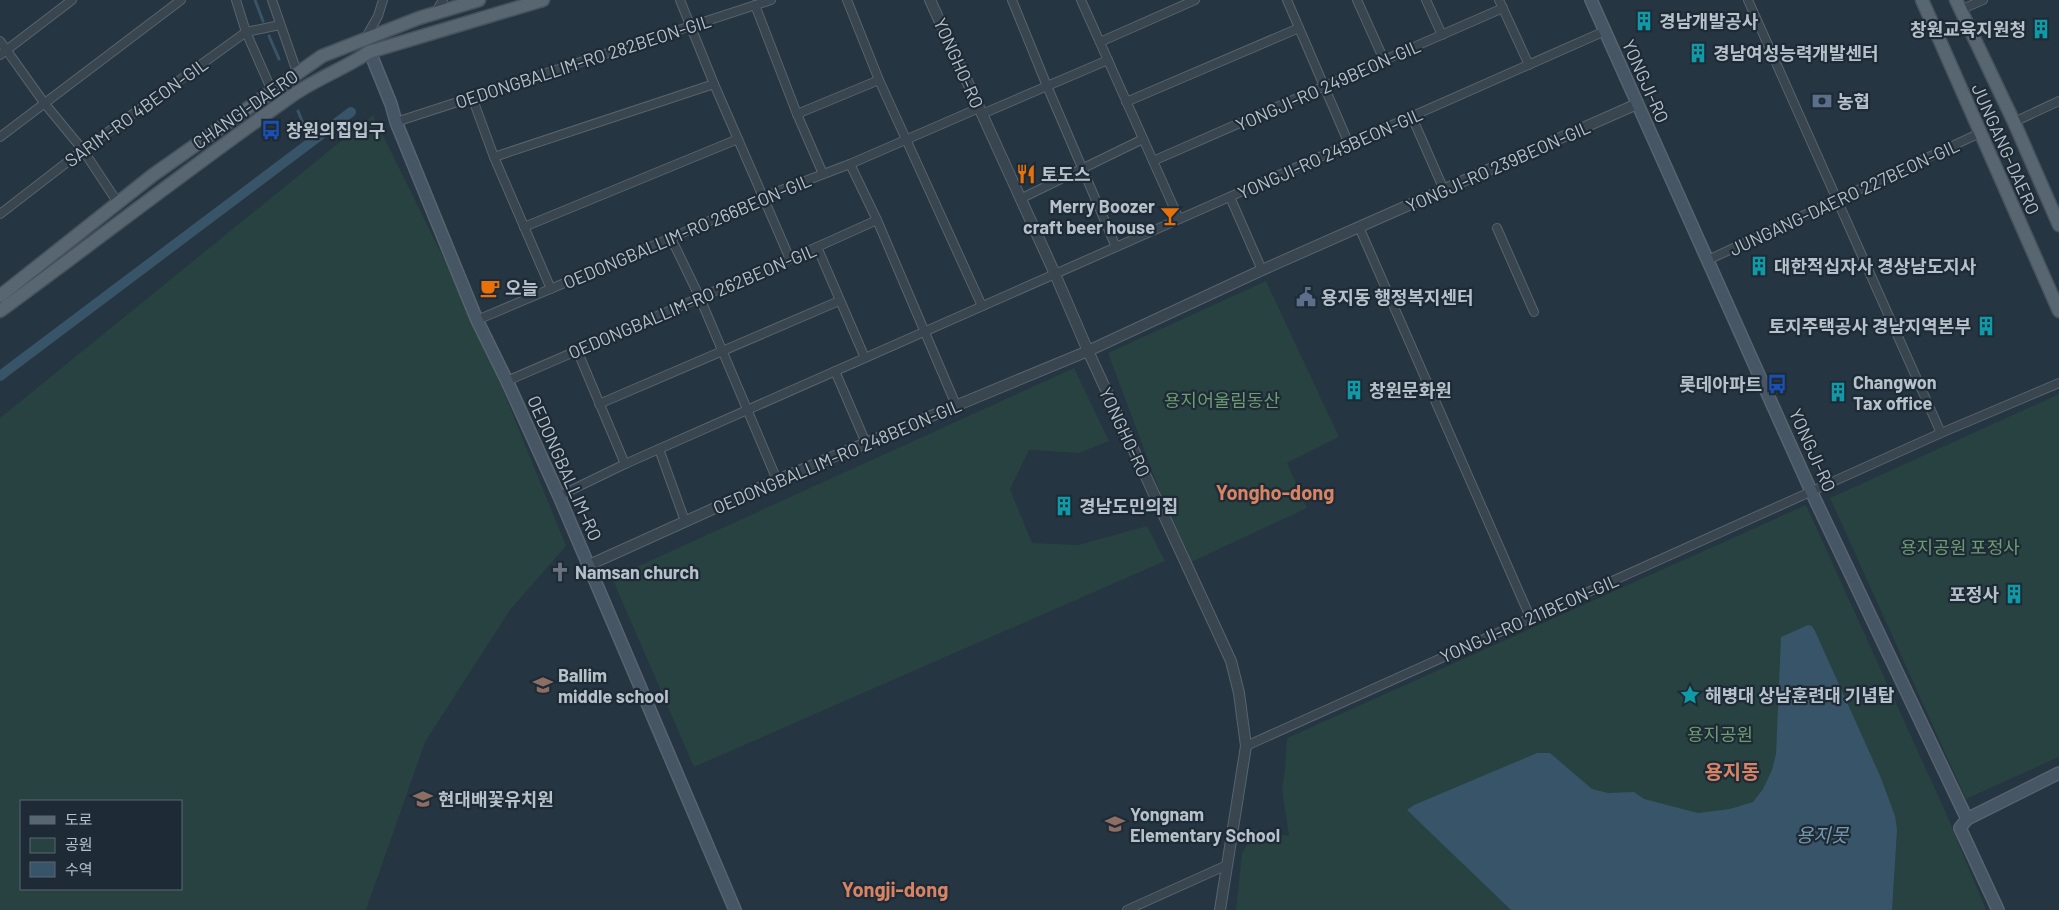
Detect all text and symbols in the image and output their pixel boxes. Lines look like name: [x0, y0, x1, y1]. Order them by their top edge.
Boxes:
street label: OEDONGBALLIM-RO 282BEON-GIL: [452, 9, 714, 113]
building icon: 경남개발공사: [1633, 10, 1655, 32]
place label: 경남개발공사: [1659, 10, 1759, 32]
street label: YONGHO-RO: [929, 14, 989, 112]
place label: 창원교육지원청: [1910, 18, 2026, 40]
building icon: 창원교육지원청: [2030, 18, 2052, 40]
street label: YONGJI-RO 249BEON-GIL: [1232, 34, 1424, 136]
street label: YONGJI-RO: [1618, 36, 1674, 126]
building icon: 경남여성능력개발센터: [1687, 42, 1709, 64]
place label: 경남여성능력개발센터: [1713, 42, 1879, 64]
street label: SARIM-RO 4BEON-GIL: [60, 53, 212, 171]
street label: CHANGI-DAERO: [188, 65, 302, 153]
street label: JUNGANG-DAERO: [1967, 80, 2045, 218]
bank icon: 농협: [1811, 90, 1833, 112]
place label: 농협: [1837, 90, 1870, 112]
street label: YONGJI-RO 245BEON-GIL: [1234, 102, 1426, 204]
street label: YONGJI-RO 239BEON-GIL: [1403, 115, 1593, 217]
bus stop icon: 창원의집입구: [260, 119, 282, 141]
place label: 창원의집입구: [286, 119, 385, 141]
street label: JUNGANG-DAERO 227BEON-GIL: [1726, 134, 1962, 260]
restaurant icon: 토도스: [1015, 163, 1037, 185]
place label: 토도스: [1041, 163, 1091, 185]
street label: OEDONGBALLIM-RO 266BEON-GIL: [560, 169, 814, 293]
place label: Merry Boozer craft beer house: [1023, 195, 1155, 238]
bar icon: Merry Boozer craft beer house: [1159, 205, 1181, 227]
street label: OEDONGBALLIM-RO 262BEON-GIL: [565, 239, 819, 363]
building icon: 대한적십자사 경상남도지사: [1748, 255, 1770, 277]
place label: 대한적십자사 경상남도지사: [1774, 255, 1977, 277]
cafe icon: 오늘: [479, 277, 501, 299]
place label: 오늘: [505, 277, 538, 299]
public building icon: 용지동 행정복지센터: [1295, 286, 1317, 308]
place label: 용지동 행정복지센터: [1321, 286, 1474, 308]
place label: 토지주택공사 경남지역본부: [1769, 315, 1971, 337]
building icon: 토지주택공사 경남지역본부: [1975, 315, 1997, 337]
place label: Changwon Tax office: [1853, 371, 1937, 414]
place label: 롯데아파트: [1679, 373, 1762, 395]
bus stop icon: 롯데아파트: [1766, 373, 1788, 395]
building icon: 창원문화원: [1343, 379, 1365, 401]
place label: 창원문화원: [1369, 379, 1452, 401]
building icon: Changwon Tax office: [1827, 381, 1849, 403]
street label: YONGHO-RO: [1095, 384, 1155, 480]
park label: 용지어울림동산: [1164, 389, 1280, 411]
street label: OEDONGBALLIM-RO: [523, 392, 607, 544]
street label: OEDONGBALLIM-RO 248BEON-GIL: [709, 394, 965, 518]
street label: YONGJI-RO: [1785, 405, 1841, 495]
district label: Yongho-dong: [1216, 480, 1334, 504]
building icon: 경남도민의집: [1053, 495, 1075, 517]
place label: 경남도민의집: [1079, 495, 1178, 517]
park label: 용지공원 포정사: [1900, 536, 2020, 558]
church icon: Namsan church: [549, 561, 571, 583]
place label: Namsan church: [575, 561, 699, 583]
street label: YONGJI-RO 211BEON-GIL: [1436, 569, 1622, 667]
place label: 포정사: [1949, 583, 1999, 605]
building icon: 포정사: [2003, 583, 2025, 605]
place label: Ballim middle school: [558, 664, 669, 707]
school or university icon: Ballim middle school: [532, 674, 554, 696]
place icon: 해병대 상남훈련대 기념탑: [1679, 684, 1701, 706]
place label: 해병대 상남훈련대 기념탑: [1705, 684, 1895, 706]
park label: 용지공원: [1687, 723, 1753, 745]
district label: 용지동: [1704, 759, 1760, 783]
school or university icon: 현대배꽃유치원: [412, 788, 434, 810]
place label: 현대배꽃유치원: [438, 788, 554, 810]
legend: [20, 800, 182, 890]
place label: Yongnam Elementary School: [1130, 803, 1280, 846]
text: 도로: [65, 810, 93, 828]
school or university icon: Yongnam Elementary School: [1104, 813, 1126, 835]
water label: 용지못: [1796, 823, 1850, 846]
text: 공원: [65, 835, 93, 853]
text: 수역: [65, 860, 93, 878]
district label: Yongji-dong: [842, 877, 948, 901]

